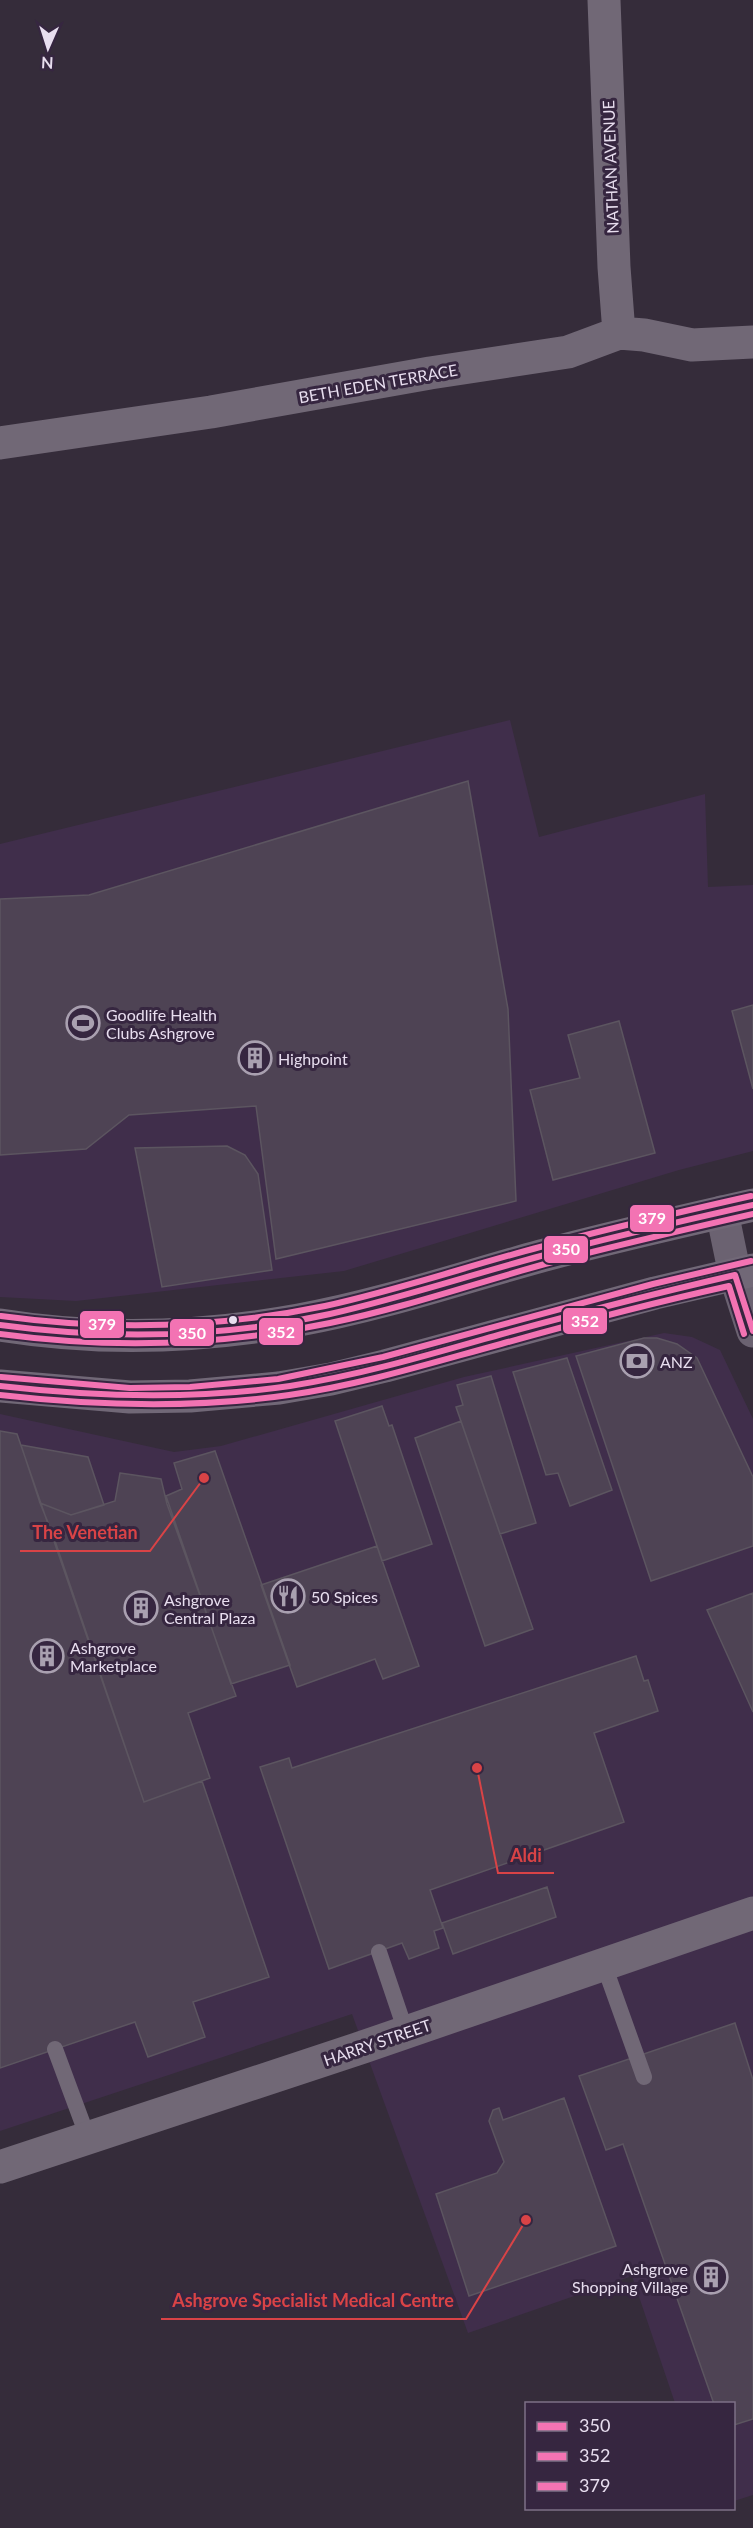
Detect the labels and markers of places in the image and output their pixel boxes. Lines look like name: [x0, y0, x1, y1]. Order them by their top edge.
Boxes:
sports icon: Goodlife Health Clubs Ashgrove: [65, 1005, 101, 1041]
place label: Goodlife Health Clubs Ashgrove: [106, 1005, 217, 1042]
building icon: Highpoint: [237, 1040, 273, 1076]
place label: Highpoint: [278, 1049, 348, 1068]
unlabelled marker: [227, 1314, 239, 1326]
bank icon: ANZ: [619, 1343, 655, 1379]
place label: ANZ: [660, 1352, 693, 1371]
callout: The Venetian: [20, 1515, 150, 1551]
restaurant icon: 50 Spices: [270, 1578, 306, 1614]
place label: 50 Spices: [311, 1587, 378, 1606]
building icon: Ashgrove Central Plaza: [123, 1590, 159, 1626]
place label: Ashgrove Central Plaza: [164, 1590, 256, 1627]
building icon: Ashgrove Marketplace: [29, 1638, 65, 1674]
place label: Ashgrove Marketplace: [70, 1638, 157, 1675]
callout: Aldi: [498, 1837, 554, 1873]
place label: Ashgrove Shopping Village: [572, 2259, 688, 2296]
building icon: Ashgrove Shopping Village: [693, 2259, 729, 2295]
callout: Ashgrove Specialist Medical Centre: [161, 2283, 466, 2319]

